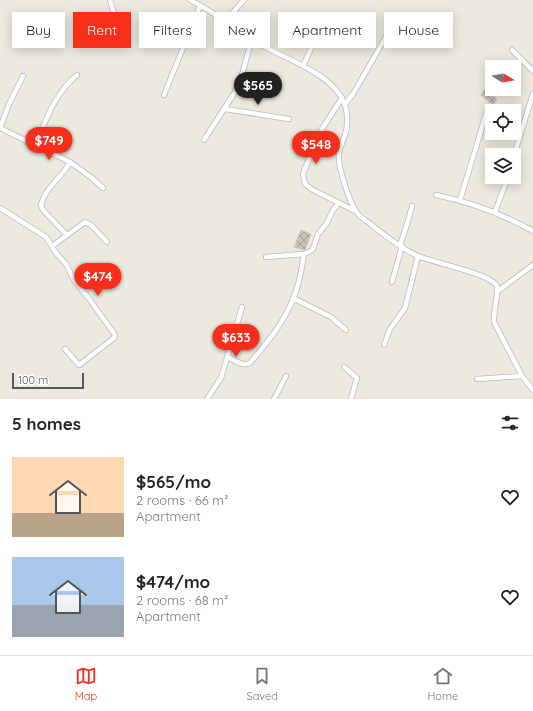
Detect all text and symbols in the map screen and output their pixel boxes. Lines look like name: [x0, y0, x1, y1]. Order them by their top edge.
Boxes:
chip: Buy: [12, 12, 65, 48]
chip: Rent: [73, 12, 131, 48]
chip: Filters: [139, 12, 206, 48]
chip: New: [214, 12, 270, 48]
chip: Apartment: [278, 12, 376, 48]
chip: House: [384, 12, 453, 48]
north arrow: [485, 60, 521, 96]
map controls: [485, 60, 521, 184]
pin: $565: [234, 72, 282, 106]
text: $565: [243, 77, 273, 93]
button: locate: [485, 104, 521, 140]
pin: $749: [25, 127, 73, 161]
pin: $548: [292, 131, 340, 165]
text: $749: [34, 132, 64, 148]
text: $548: [301, 136, 331, 152]
button: layers: [485, 148, 521, 184]
pin: $474: [74, 263, 122, 297]
text: $474: [83, 268, 113, 284]
pin: $633: [212, 324, 260, 358]
text: $633: [222, 329, 250, 345]
scale bar: [12, 371, 84, 390]
text: 100 m: [18, 373, 48, 387]
icon: filters: [499, 412, 521, 434]
text: 5 homes: [12, 413, 81, 434]
text: $565/mo: [136, 471, 211, 492]
icon: home: [44, 473, 92, 521]
icon: heart: [499, 486, 521, 508]
text: 2 rooms · 66 m²: [136, 492, 228, 508]
text: Apartment: [136, 508, 201, 524]
text: $474/mo: [136, 571, 210, 592]
icon: home: [44, 573, 92, 621]
icon: heart: [499, 586, 521, 608]
text: 2 rooms · 68 m²: [136, 592, 228, 608]
text: Apartment: [136, 608, 201, 624]
tab: Map: [75, 665, 97, 703]
tab: Saved: [247, 665, 278, 703]
tab: Home: [427, 665, 458, 703]

